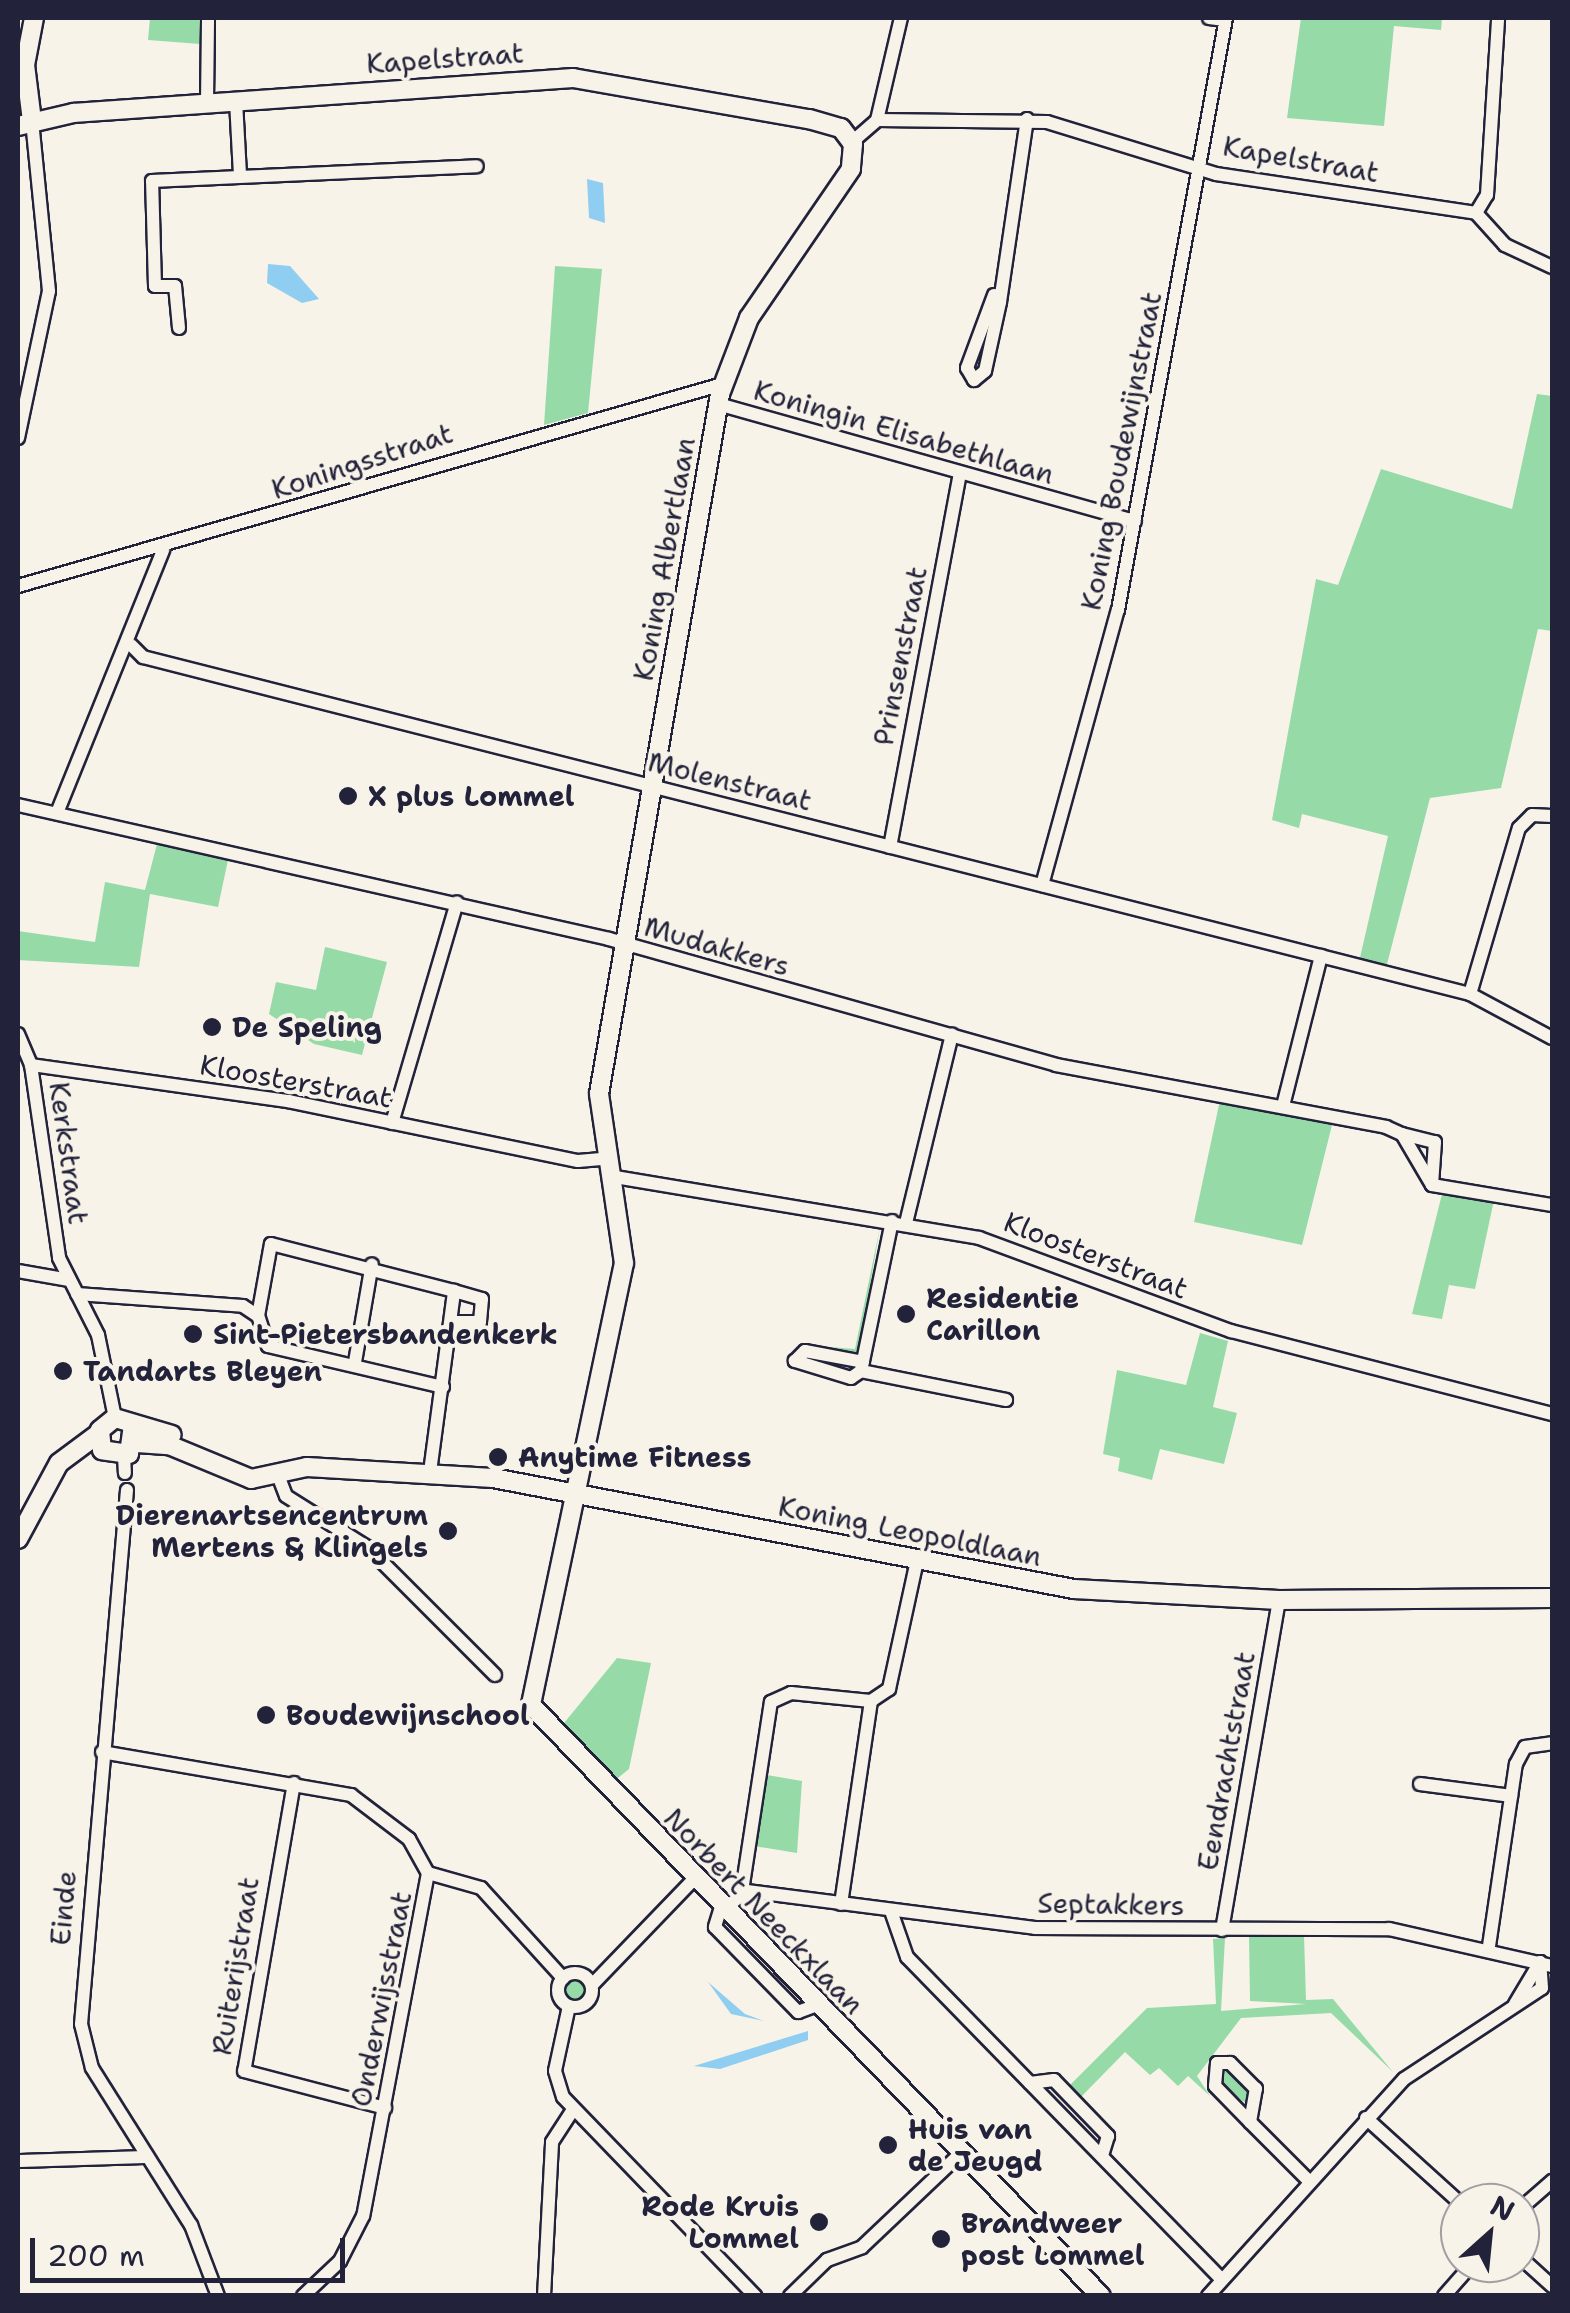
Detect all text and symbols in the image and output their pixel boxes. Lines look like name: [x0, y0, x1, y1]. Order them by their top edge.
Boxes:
street label: Kapelstraat: [365, 36, 525, 80]
street label: Kapelstraat: [1220, 129, 1382, 189]
street label: Koning Boudewijnstraat: [1074, 289, 1168, 613]
street label: Koningin Elisabethlaan: [750, 373, 1058, 491]
street label: Koningsstraat: [267, 416, 457, 506]
street label: Koning Albertlaan: [626, 435, 702, 683]
street label: Prinsenstraat: [866, 564, 934, 748]
street label: Molenstraat: [645, 744, 815, 818]
place label: X plus Lommel: [368, 779, 574, 813]
marker: X plus Lommel: [337, 785, 359, 807]
street label: Mudakkers: [640, 909, 794, 983]
place label: De Speling: [232, 1010, 382, 1044]
marker: De Speling: [201, 1016, 223, 1038]
street label: Kloosterstraat: [197, 1048, 395, 1114]
street label: Kerkstraat: [42, 1080, 96, 1226]
street label: Kloosterstraat: [999, 1204, 1193, 1306]
place label: Residentie Carillon: [926, 1281, 1079, 1347]
marker: Residentie Carillon: [895, 1303, 917, 1325]
place label: Sint-Pietersbandenkerk: [213, 1317, 558, 1351]
marker: Sint-Pietersbandenkerk: [182, 1323, 204, 1345]
place label: Tandarts Bleyen: [83, 1354, 322, 1388]
marker: Tandarts Bleyen: [52, 1360, 74, 1382]
place label: Anytime Fitness: [518, 1440, 752, 1474]
marker: Anytime Fitness: [487, 1446, 509, 1468]
street label: Koning Leopoldlaan: [776, 1489, 1044, 1573]
place label: Dierenartsencentrum Mertens & Klingels: [115, 1498, 428, 1564]
marker: Dierenartsencentrum Mertens & Klingels: [437, 1520, 459, 1542]
street label: Eendrachtstraat: [1190, 1649, 1262, 1873]
place label: Boudewijnschool: [286, 1698, 530, 1732]
marker: Boudewijnschool: [255, 1704, 277, 1726]
street label: Norbert Neeckxlaan: [657, 1801, 871, 2021]
street label: Einde: [43, 1869, 83, 1947]
street label: Ruiterijstraat: [204, 1875, 266, 2057]
street label: Septakkers: [1037, 1886, 1185, 1922]
street label: Onderwijsstraat: [344, 1888, 418, 2110]
place label: Huis van de Jeugd: [908, 2112, 1043, 2178]
marker: Huis van de Jeugd: [877, 2134, 899, 2156]
north arrow: [1440, 2183, 1540, 2283]
text: N: [1484, 2186, 1521, 2230]
place label: Rode Kruis Lommel: [641, 2189, 799, 2255]
place label: Brandweer post Lommel: [961, 2206, 1145, 2272]
marker: Rode Kruis Lommel: [808, 2211, 830, 2233]
scale bar: [35, 2218, 350, 2280]
marker: Brandweer post Lommel: [930, 2228, 952, 2250]
text: 200 m: [47, 2235, 145, 2276]

